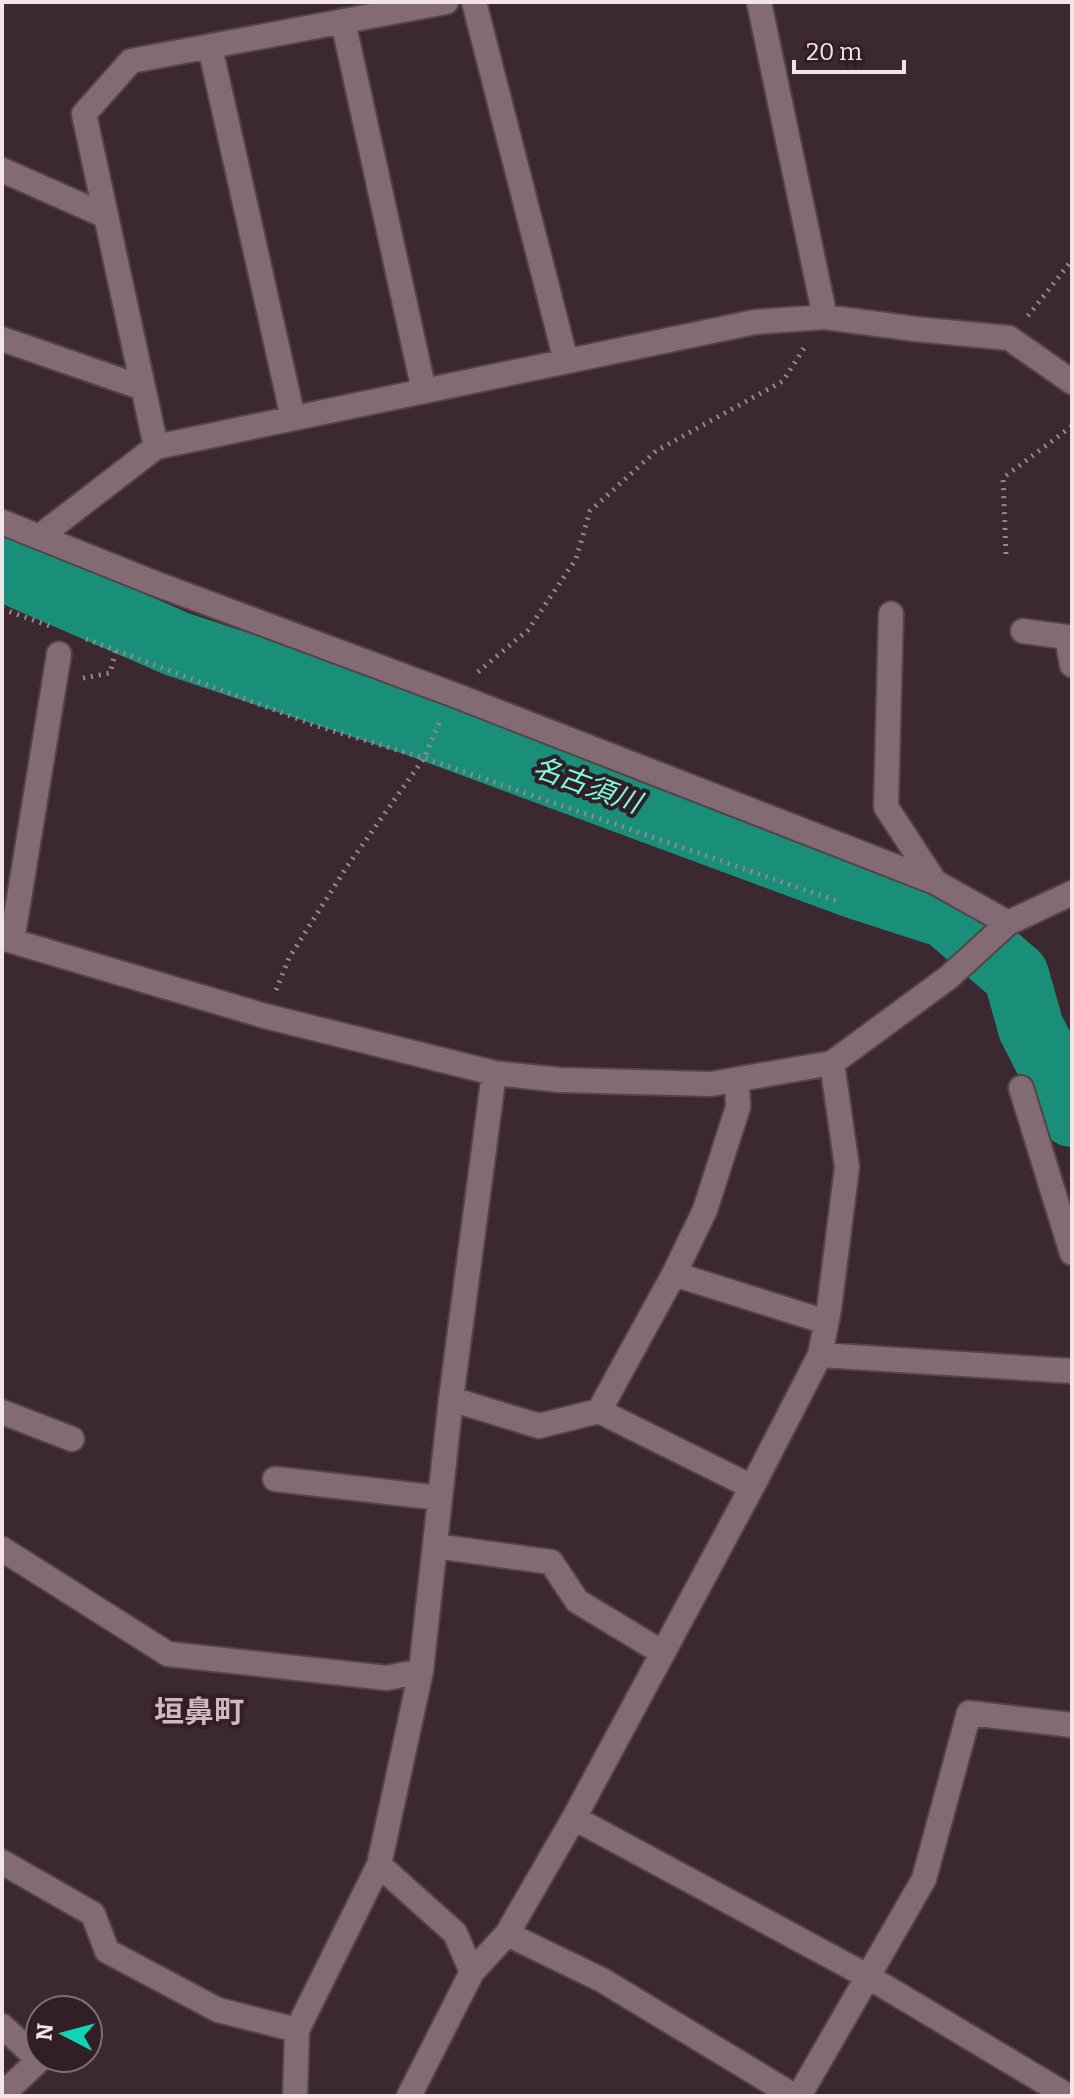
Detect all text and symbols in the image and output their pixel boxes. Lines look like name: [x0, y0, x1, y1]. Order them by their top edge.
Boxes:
scale bar: [794, 24, 904, 74]
text: 20 m: [806, 38, 862, 66]
water label: 名古須川: [529, 750, 648, 821]
district label: 垣鼻町: [154, 1694, 244, 1730]
north arrow: [24, 1994, 104, 2074]
text: N: [30, 2022, 59, 2042]

